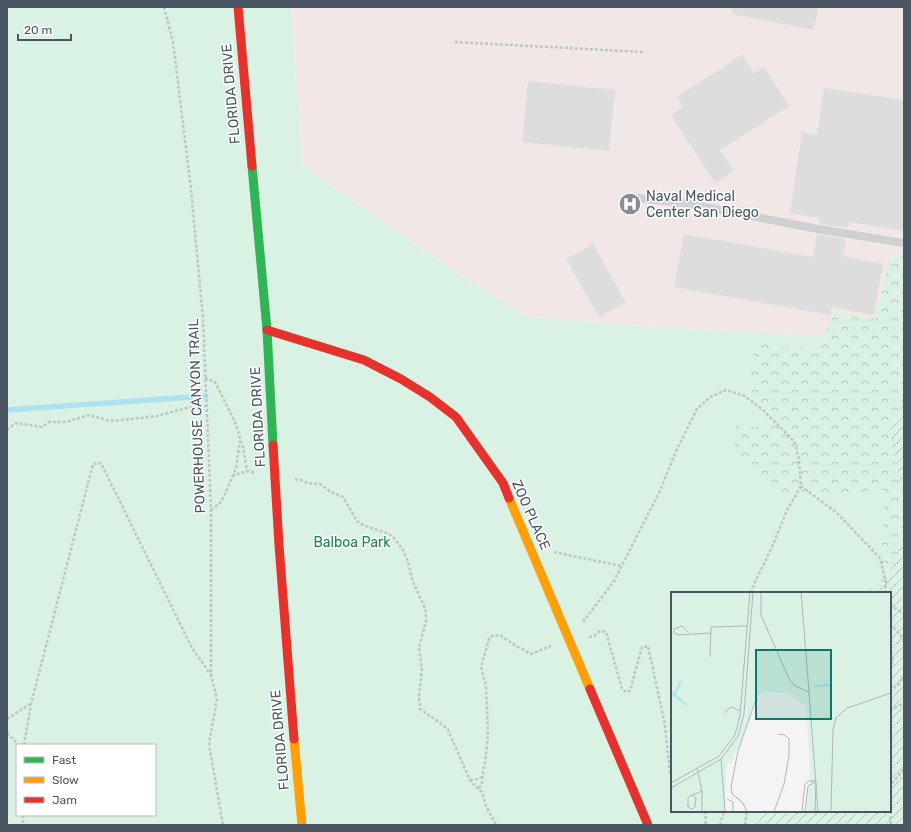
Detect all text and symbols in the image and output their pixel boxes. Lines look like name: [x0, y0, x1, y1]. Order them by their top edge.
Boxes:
scale bar: [18, 16, 71, 42]
text: 20 m: [24, 23, 52, 37]
street label: FLORIDA DRIVE: [218, 43, 244, 145]
place label: Naval Medical Center San Diego: [646, 188, 759, 221]
hospital icon: Naval Medical Center San Diego: [617, 191, 643, 217]
street label: POWERHOUSE CANYON TRAIL: [185, 318, 209, 514]
street label: FLORIDA DRIVE: [247, 366, 269, 468]
street label: ZOO PLACE: [508, 477, 554, 553]
park label: Balboa Park: [313, 534, 391, 551]
inset map: [671, 592, 891, 812]
street label: FLORIDA DRIVE: [267, 689, 293, 791]
legend: [16, 744, 156, 816]
text: Fast: [52, 753, 76, 767]
text: Slow: [52, 773, 79, 787]
text: Jam: [52, 793, 77, 807]

